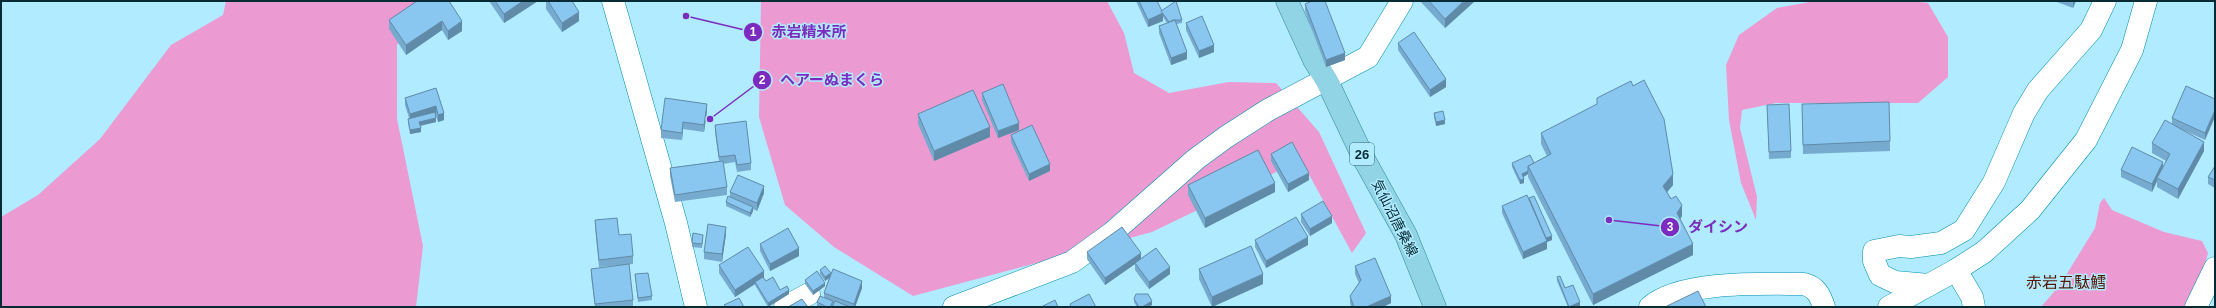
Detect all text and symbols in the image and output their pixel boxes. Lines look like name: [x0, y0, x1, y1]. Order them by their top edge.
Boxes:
callout: 赤岩精米所: [743, 19, 854, 46]
text: 赤岩精米所: [771, 23, 847, 40]
text: 1: [750, 25, 757, 39]
callout: ヘアーぬまくら: [752, 66, 892, 93]
text: ヘアーぬまくら: [780, 71, 884, 88]
text: 2: [759, 73, 766, 87]
road number: 26: [1350, 143, 1374, 165]
street label: 気仙沼唐桑線: [1369, 177, 1421, 259]
callout: ダイシン: [1660, 213, 1756, 240]
text: ダイシン: [1688, 218, 1748, 235]
text: 3: [1667, 220, 1674, 234]
district label: 赤岩五駄鱈: [2026, 274, 2106, 291]

